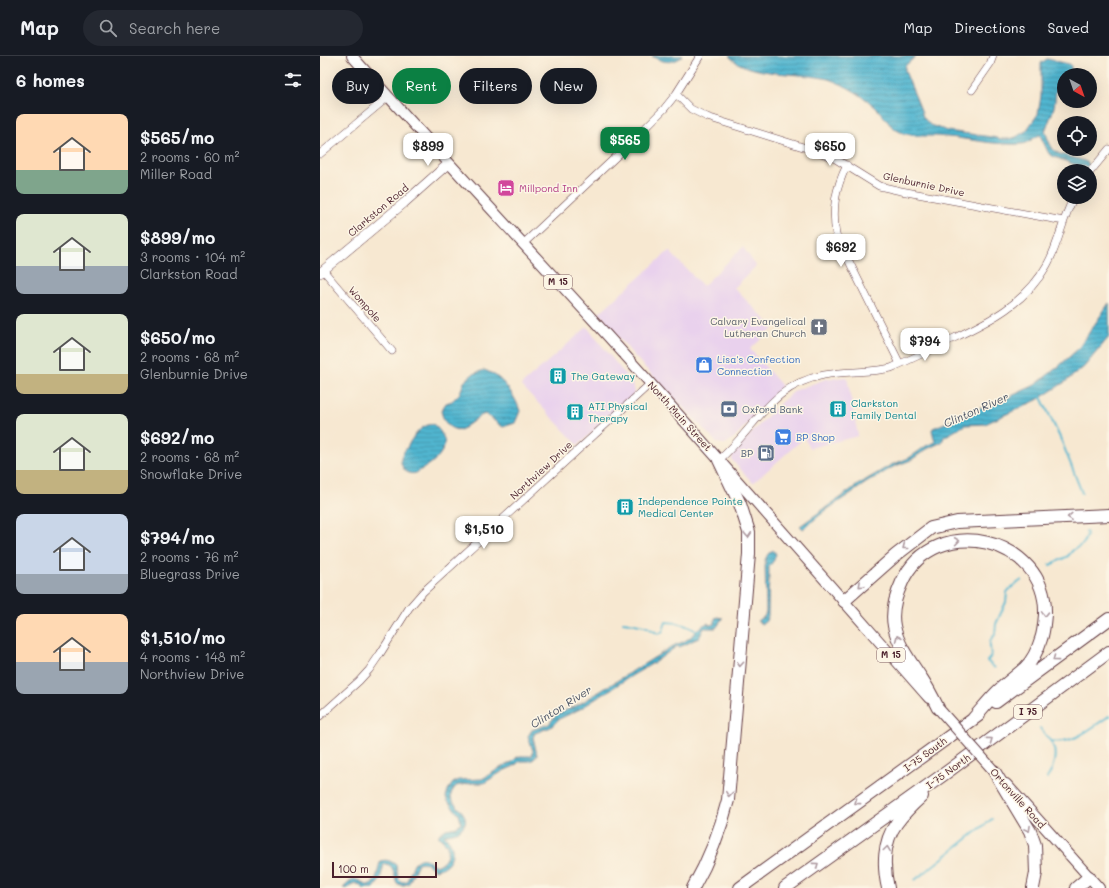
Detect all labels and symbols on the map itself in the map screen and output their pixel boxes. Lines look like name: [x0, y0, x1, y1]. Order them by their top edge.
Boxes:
north arrow: [1057, 68, 1097, 108]
pin: $565: [601, 127, 649, 161]
pin: $899: [404, 133, 452, 167]
pin: $650: [806, 133, 854, 167]
street label: Glenburnie Drive: [882, 169, 966, 199]
hotel icon: Millpond Inn: [496, 178, 516, 198]
street label: Clarkston Road: [345, 181, 411, 239]
place label: Millpond Inn: [519, 181, 578, 195]
pin: $692: [817, 234, 865, 268]
road number: M 15: [544, 275, 572, 289]
street label: Wompole: [345, 283, 385, 325]
place label: Calvary Evangelical Lutheran Church: [710, 314, 806, 340]
church icon: Calvary Evangelical Lutheran Church: [809, 317, 829, 337]
pin: $794: [901, 328, 949, 362]
place label: Lisa's Confection Connection: [717, 352, 800, 378]
shop icon: Lisa's Confection Connection: [694, 355, 714, 375]
building icon: The Gateway: [548, 366, 568, 386]
place label: The Gateway: [571, 369, 635, 383]
street label: North Main Street: [645, 378, 715, 454]
water label: Clinton River: [941, 388, 1011, 431]
place label: Clarkston Family Dental: [851, 396, 917, 422]
place label: ATI Physical Therapy: [588, 399, 648, 425]
bank icon: Oxford Bank: [719, 399, 739, 419]
building icon: Clarkston Family Dental: [828, 399, 848, 419]
building icon: ATI Physical Therapy: [565, 402, 585, 422]
place label: Oxford Bank: [742, 402, 803, 416]
supermarket icon: BP Shop: [773, 427, 793, 447]
place label: BP Shop: [796, 430, 835, 444]
street label: Northview Drive: [507, 437, 575, 503]
fuel station icon: BP: [756, 443, 776, 463]
place label: BP: [741, 446, 753, 460]
place label: Independence Pointe Medical Center: [638, 494, 743, 520]
building icon: Independence Pointe Medical Center: [615, 497, 635, 517]
one-way arrow: [1067, 512, 1073, 521]
pin: $1,510: [451, 516, 517, 550]
one-way arrow: [744, 532, 753, 538]
one-way arrow: [954, 537, 960, 546]
one-way arrow: [903, 542, 910, 549]
one-way arrow: [858, 581, 866, 588]
one-way arrow: [1040, 611, 1049, 617]
one-way arrow: [895, 635, 903, 642]
road number: M 15: [877, 648, 905, 662]
one-way arrow: [1052, 654, 1059, 661]
one-way arrow: [735, 661, 744, 667]
water label: Clinton River: [527, 682, 595, 731]
road number: I 75: [1014, 705, 1042, 719]
street label: I-75 South: [901, 733, 950, 774]
one-way arrow: [985, 738, 992, 745]
street label: I-75 North: [923, 750, 973, 792]
street label: Ortonville Road: [987, 765, 1049, 831]
one-way arrow: [724, 791, 733, 797]
one-way arrow: [855, 798, 862, 805]
one-way arrow: [1023, 825, 1031, 832]
one-way arrow: [882, 846, 891, 853]
scale bar: [332, 860, 437, 879]
one-way arrow: [812, 863, 819, 870]

